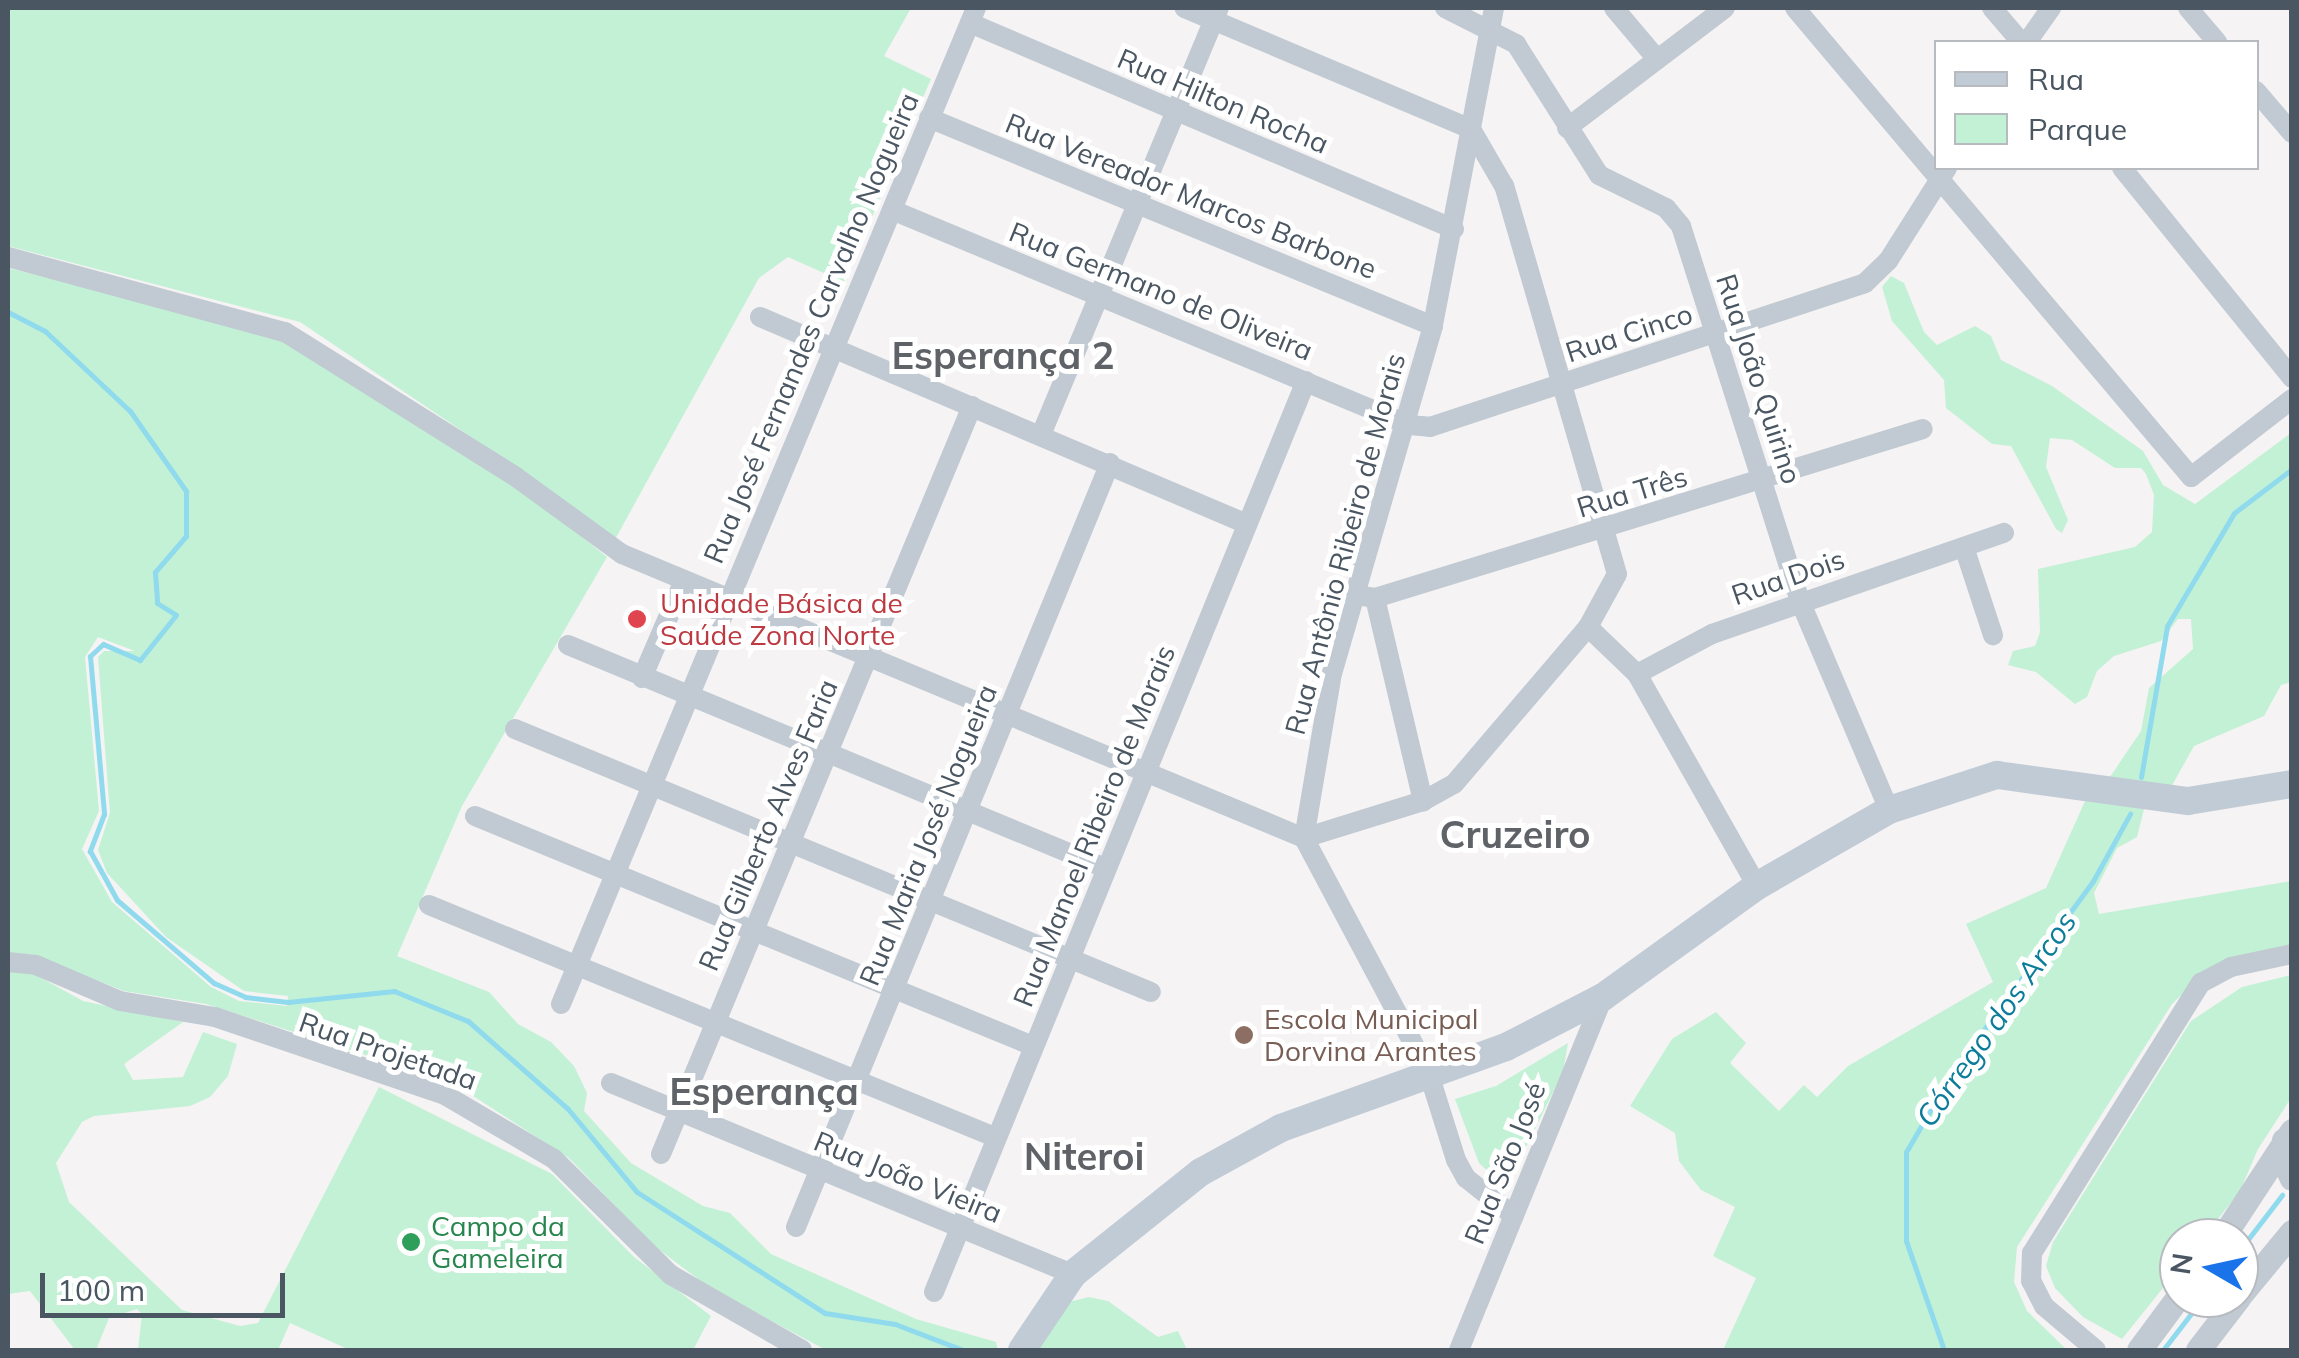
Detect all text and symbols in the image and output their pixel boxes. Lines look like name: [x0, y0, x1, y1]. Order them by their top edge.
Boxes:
legend: [1934, 40, 2259, 170]
street label: Rua Hilton Rocha: [1112, 41, 1334, 161]
text: Rua: [2028, 60, 2084, 98]
street label: Rua José Fernandes Carvalho Nogueira: [696, 88, 926, 568]
street label: Rua Vereador Marcos Barbone: [1001, 106, 1381, 286]
text: Parque: [2028, 110, 2127, 148]
street label: Rua Germano de Oliveira: [1004, 215, 1318, 367]
street label: Rua João Quirino: [1709, 270, 1809, 488]
street label: Rua Cinco: [1561, 297, 1697, 369]
district label: Esperança 2: [892, 333, 1114, 379]
street label: Rua Antônio Ribeiro de Morais: [1278, 350, 1412, 738]
street label: Rua Três: [1573, 459, 1691, 525]
street label: Rua Dois: [1727, 542, 1849, 612]
place label: Unidade Básica de Saúde Zona Norte: [660, 586, 903, 652]
marker: Unidade Básica de Saúde Zona Norte: [624, 606, 650, 632]
street label: Rua Manoel Ribeiro de Morais: [1006, 640, 1182, 1012]
street label: Rua Gilberto Alves Faria: [691, 674, 845, 976]
street label: Rua Maria José Nogueira: [852, 680, 1004, 990]
district label: Cruzeiro: [1439, 812, 1591, 858]
water label: Córrego dos Arcos: [1908, 904, 2084, 1134]
place label: Escola Municipal Dorvina Arantes: [1264, 1002, 1479, 1068]
street label: Rua Projetada: [295, 1005, 481, 1097]
marker: Escola Municipal Dorvina Arantes: [1233, 1024, 1255, 1046]
district label: Esperança: [669, 1069, 859, 1115]
street label: Rua São José: [1457, 1077, 1553, 1249]
street label: Rua João Vieira: [809, 1124, 1007, 1230]
district label: Niteroi: [1024, 1134, 1144, 1180]
place label: Campo da Gameleira: [431, 1209, 565, 1275]
north arrow: [2159, 1218, 2259, 1318]
marker: Campo da Gameleira: [400, 1231, 422, 1253]
text: N: [2162, 1250, 2200, 1277]
scale bar: [45, 1253, 290, 1315]
text: 100 m: [57, 1271, 145, 1309]

